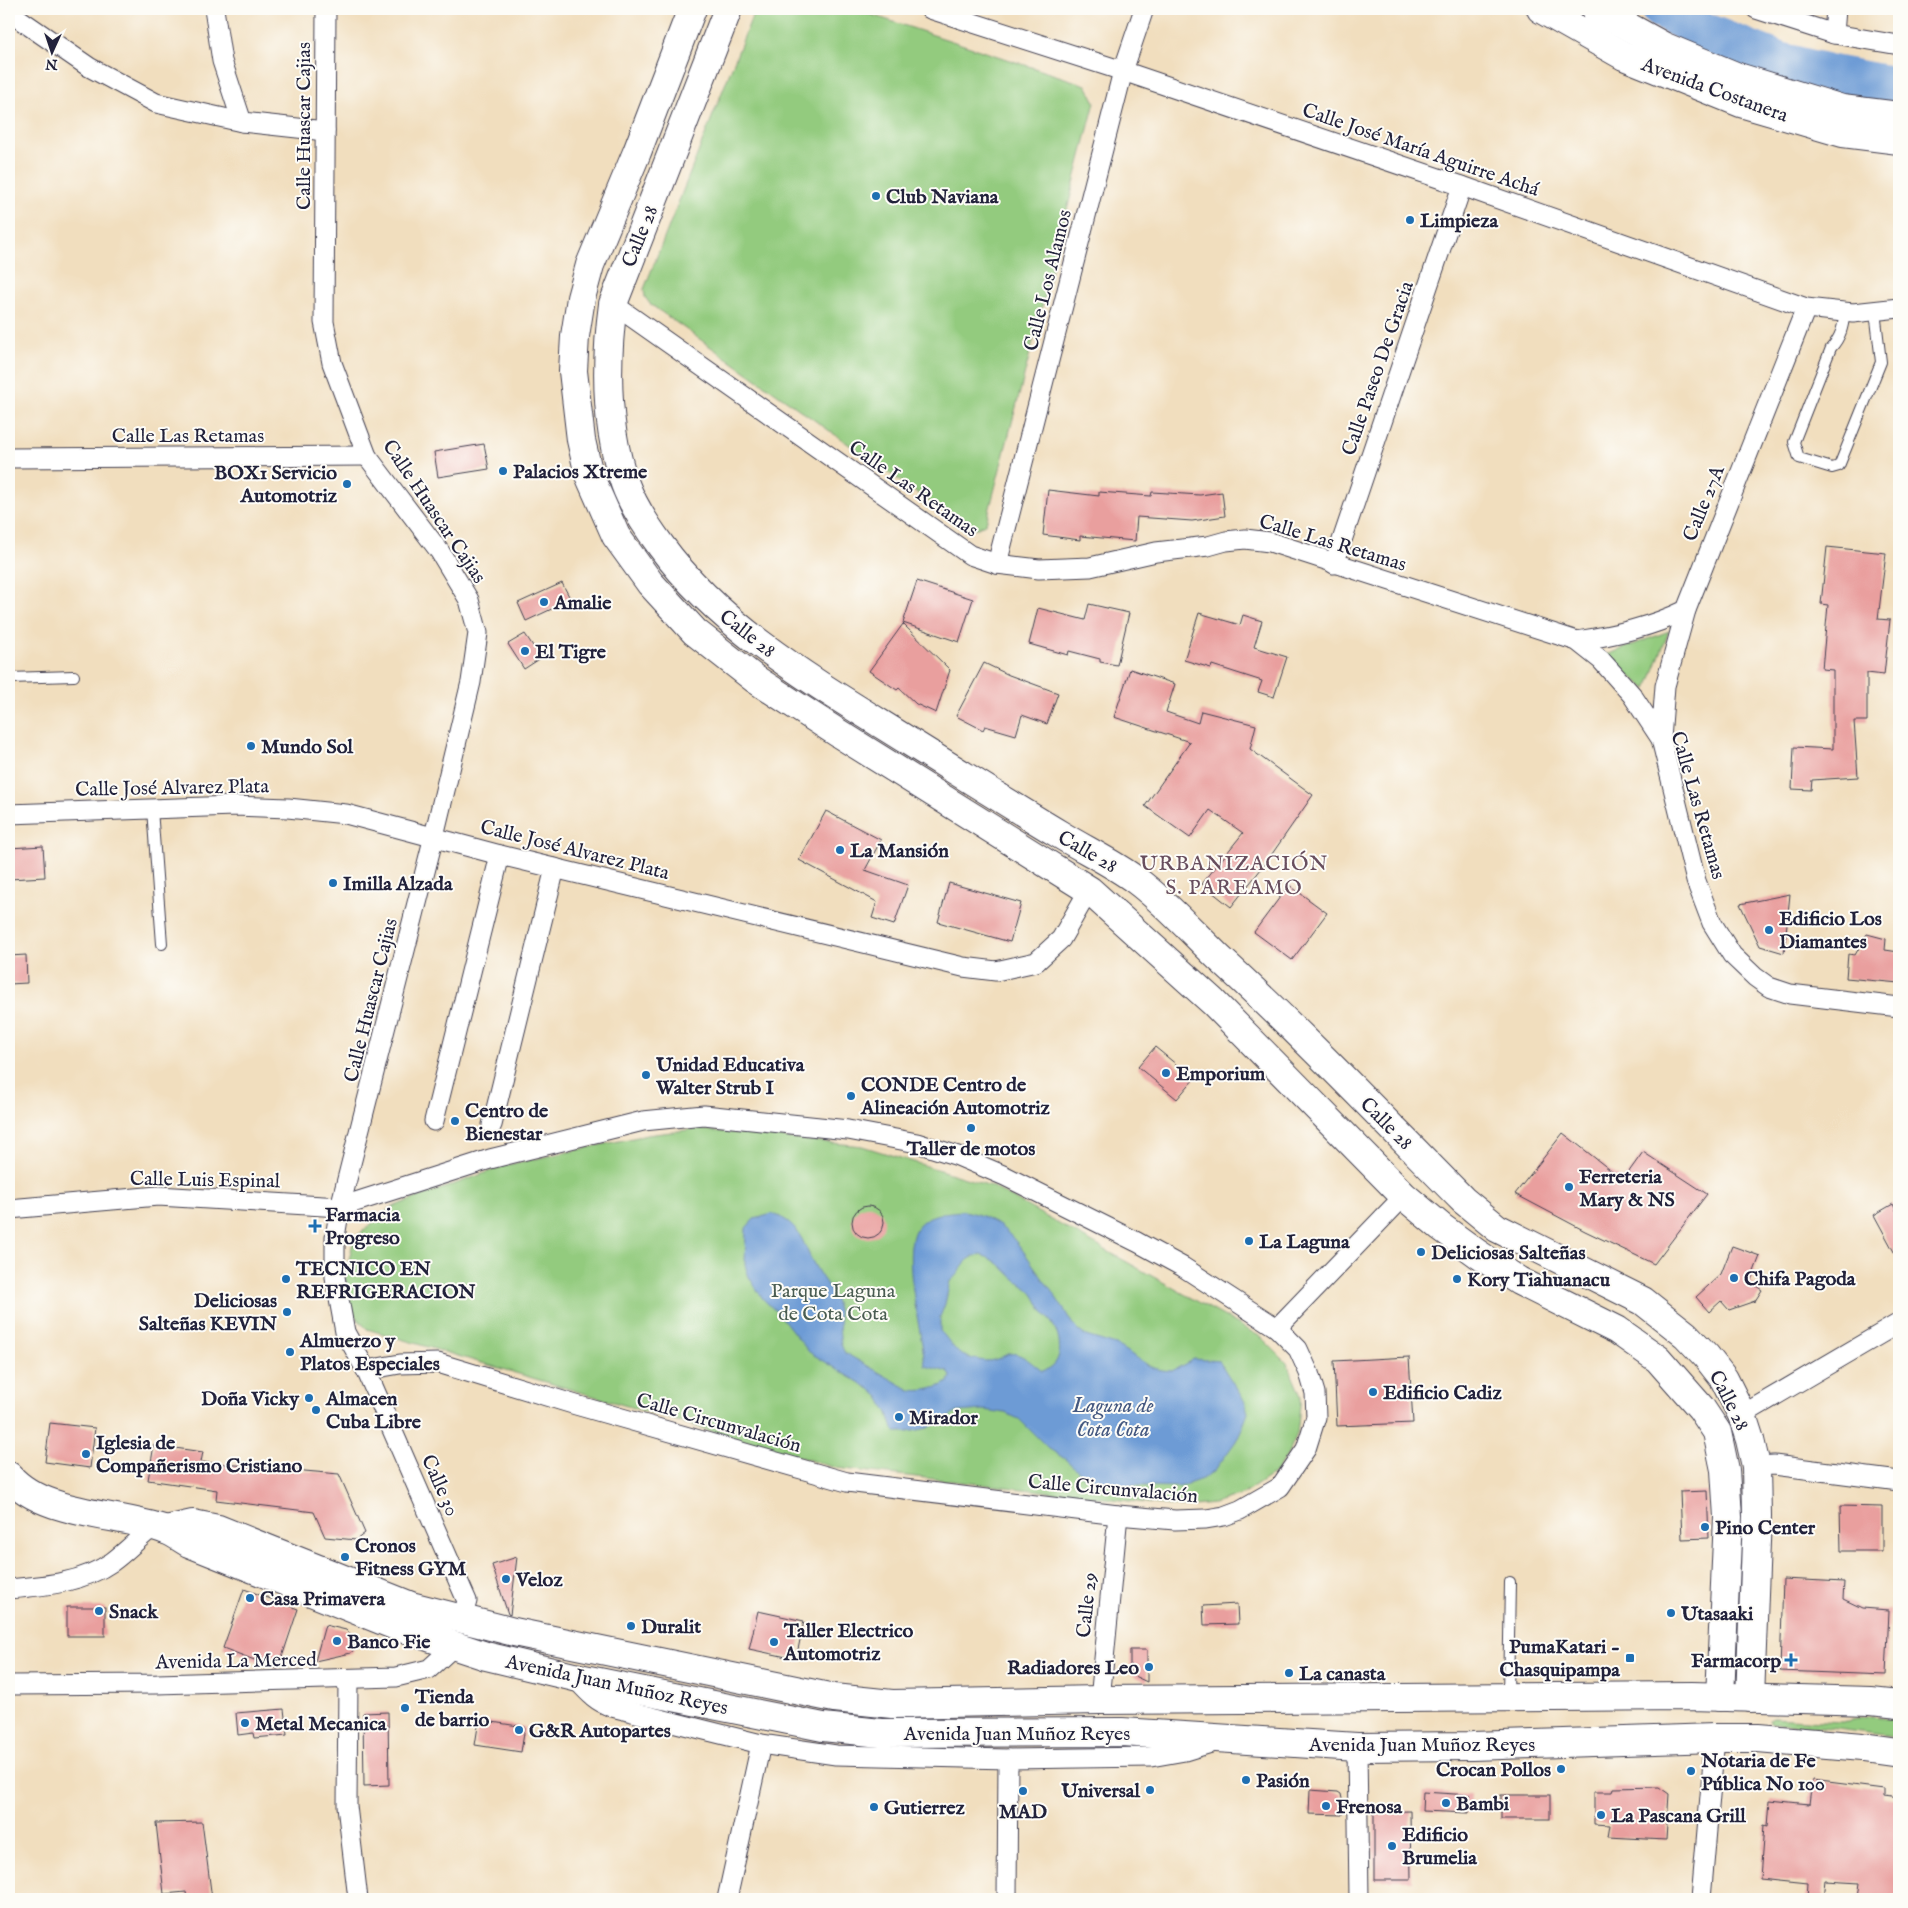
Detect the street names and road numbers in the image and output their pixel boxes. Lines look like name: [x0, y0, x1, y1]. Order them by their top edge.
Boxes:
street label: Calle Huascar Cajias: [292, 42, 317, 210]
street label: Avenida Costanera: [1637, 52, 1791, 129]
street label: Calle José María Aguirre Achá: [1299, 98, 1543, 203]
street label: Calle 28: [617, 202, 664, 271]
street label: Calle Los Alamos: [1019, 207, 1078, 354]
street label: Calle Paseo De Gracia: [1337, 278, 1420, 459]
street label: Calle Las Retamas: [112, 424, 264, 449]
street label: Calle Huascar Cajias: [376, 435, 491, 588]
street label: Calle Las Retamas: [843, 435, 983, 543]
street label: Calle 27A: [1678, 462, 1731, 545]
street label: Calle Las Retamas: [1256, 509, 1409, 578]
street label: Calle 28: [714, 604, 780, 664]
street label: Calle Las Retamas: [1665, 729, 1731, 882]
street label: Calle José Alvarez Plata: [75, 774, 270, 803]
street label: Calle José Alvarez Plata: [478, 815, 672, 886]
street label: Calle 28: [1053, 825, 1121, 879]
street label: Calle Huascar Cajias: [339, 916, 404, 1085]
street label: Calle 28: [1354, 1092, 1418, 1156]
street label: Calle Luis Espinal: [130, 1167, 281, 1194]
street label: Calle 28: [1703, 1366, 1754, 1435]
street label: Calle Circunvalación: [633, 1388, 804, 1459]
street label: Calle 30: [415, 1451, 464, 1520]
street label: Calle Circunvalación: [1027, 1470, 1199, 1509]
street label: Calle 29: [1072, 1571, 1103, 1639]
street label: Avenida La Merced: [154, 1648, 317, 1675]
street label: Avenida Juan Muñoz Reyes: [502, 1649, 730, 1721]
street label: Avenida Juan Muñoz Reyes: [903, 1722, 1130, 1747]
street label: Avenida Juan Muñoz Reyes: [1308, 1733, 1535, 1758]

